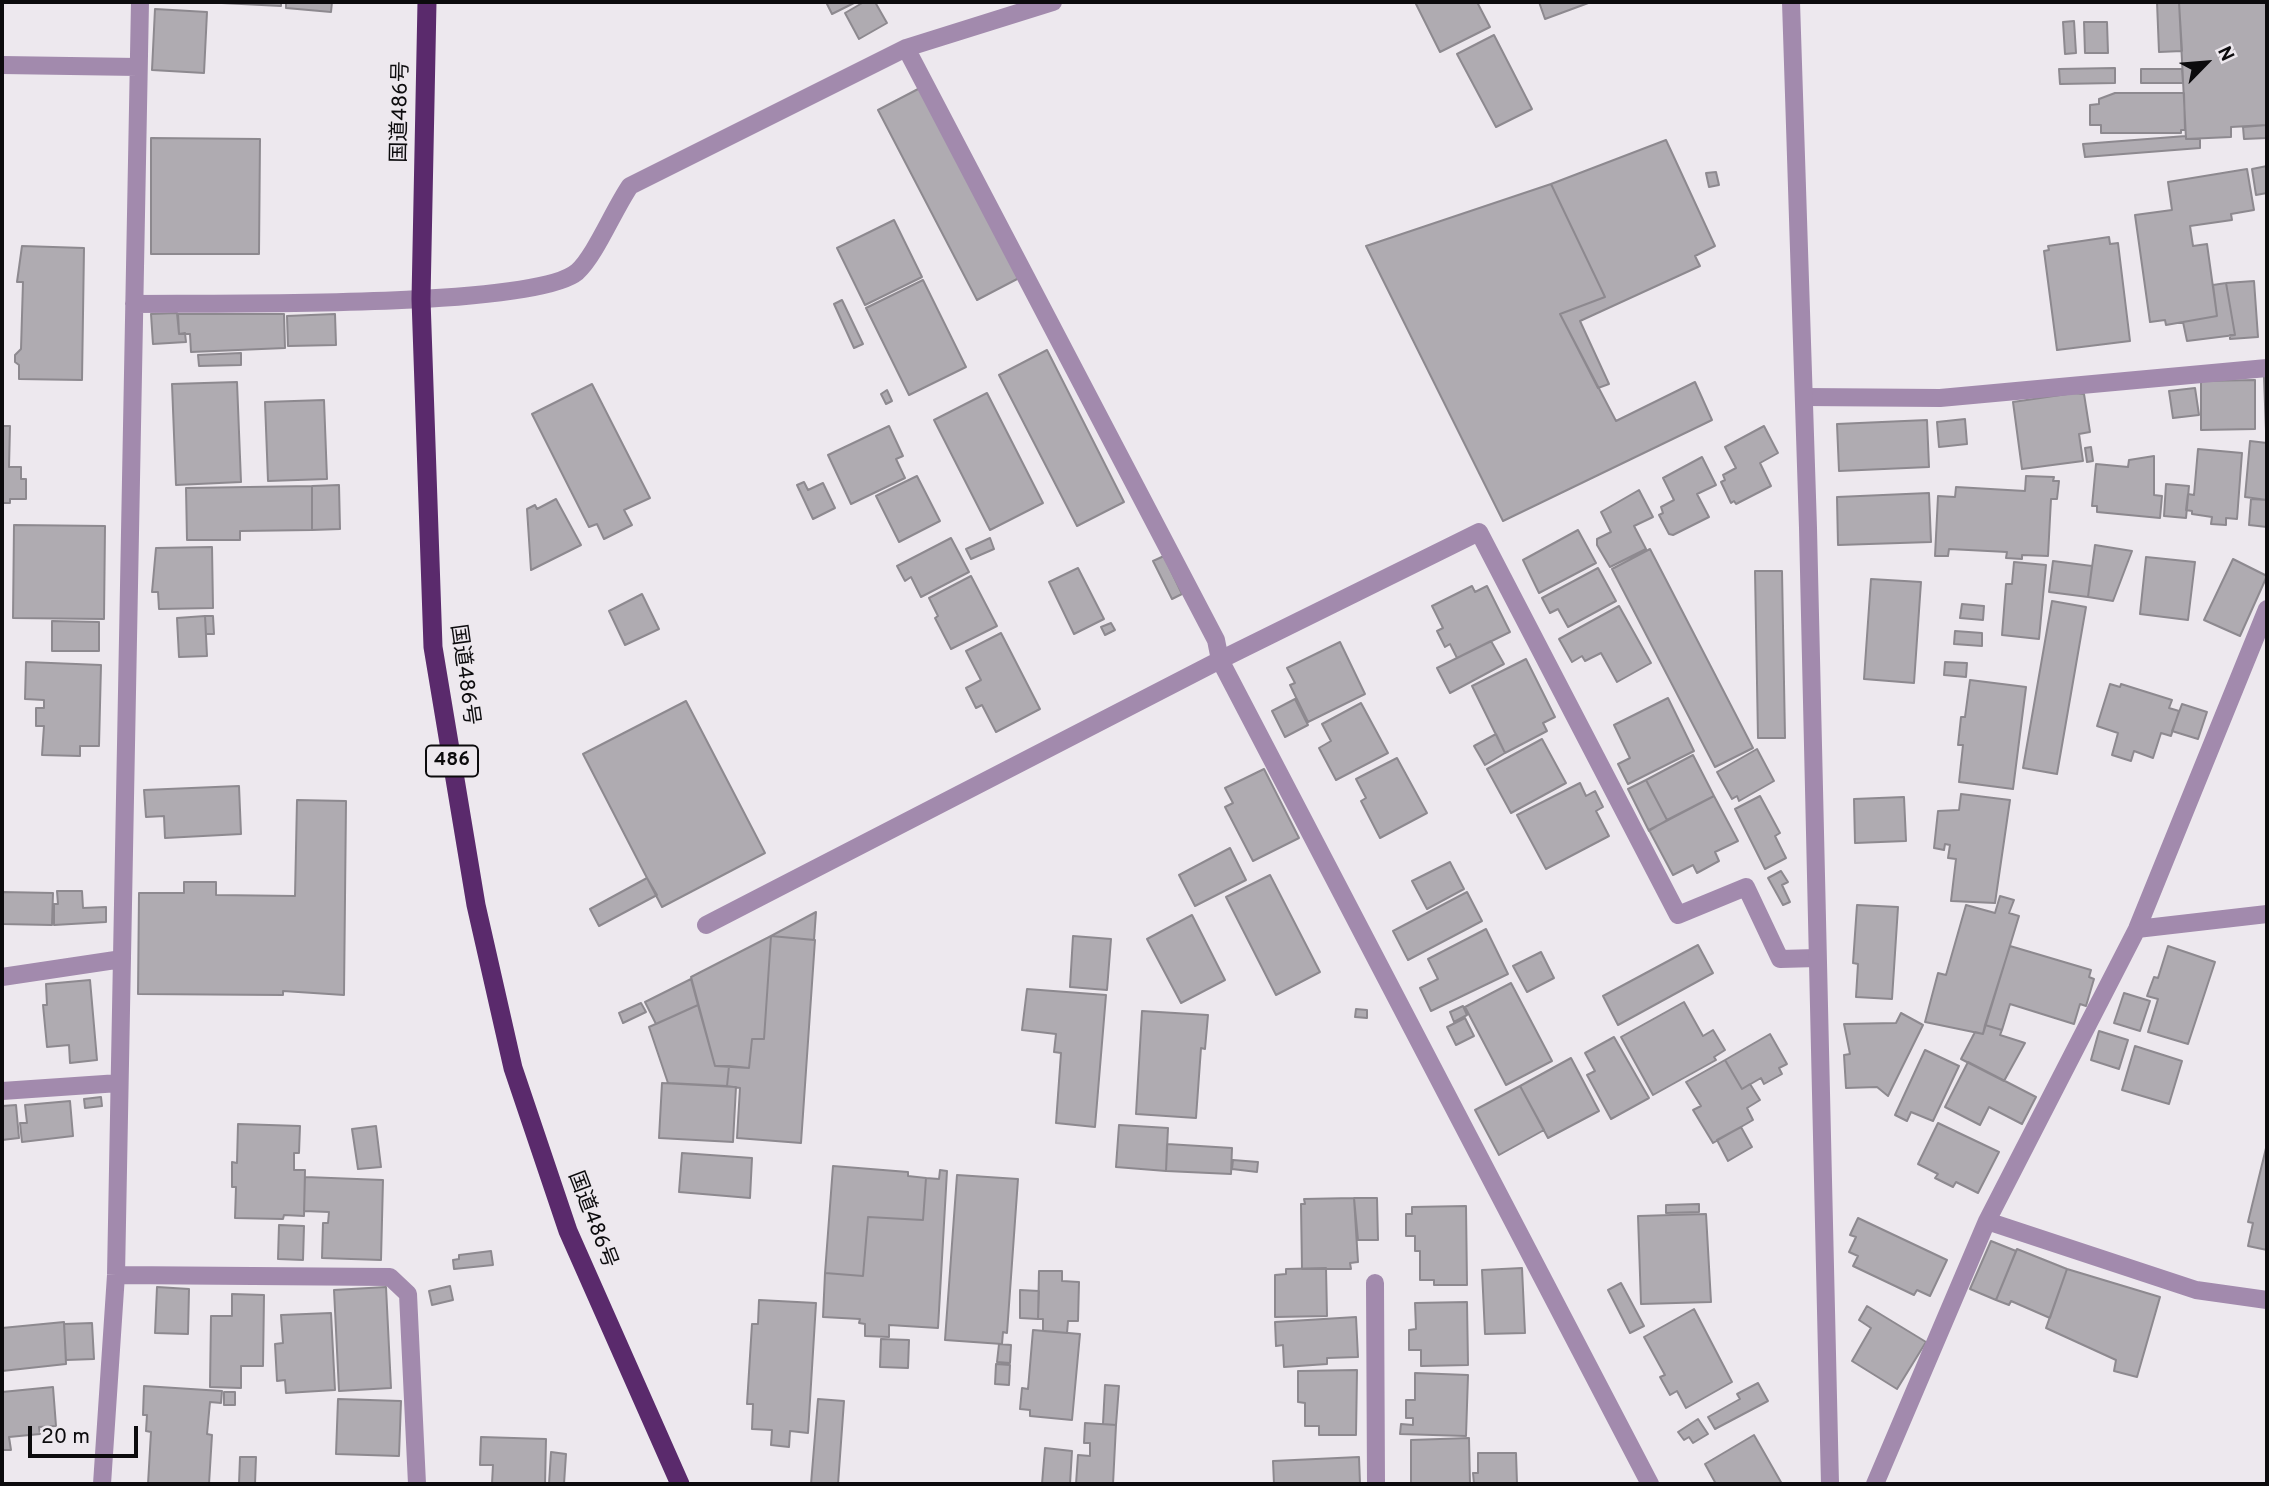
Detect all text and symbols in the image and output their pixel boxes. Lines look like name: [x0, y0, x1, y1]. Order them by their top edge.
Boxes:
north arrow: [2171, 28, 2241, 98]
text: N: [2211, 43, 2239, 65]
street label: 国道486号: [389, 61, 415, 163]
street label: 国道486号: [443, 623, 483, 727]
road number: 486: [426, 746, 478, 776]
street label: 国道486号: [561, 1168, 621, 1272]
scale bar: [32, 1412, 142, 1456]
text: 20 m: [41, 1424, 90, 1451]

